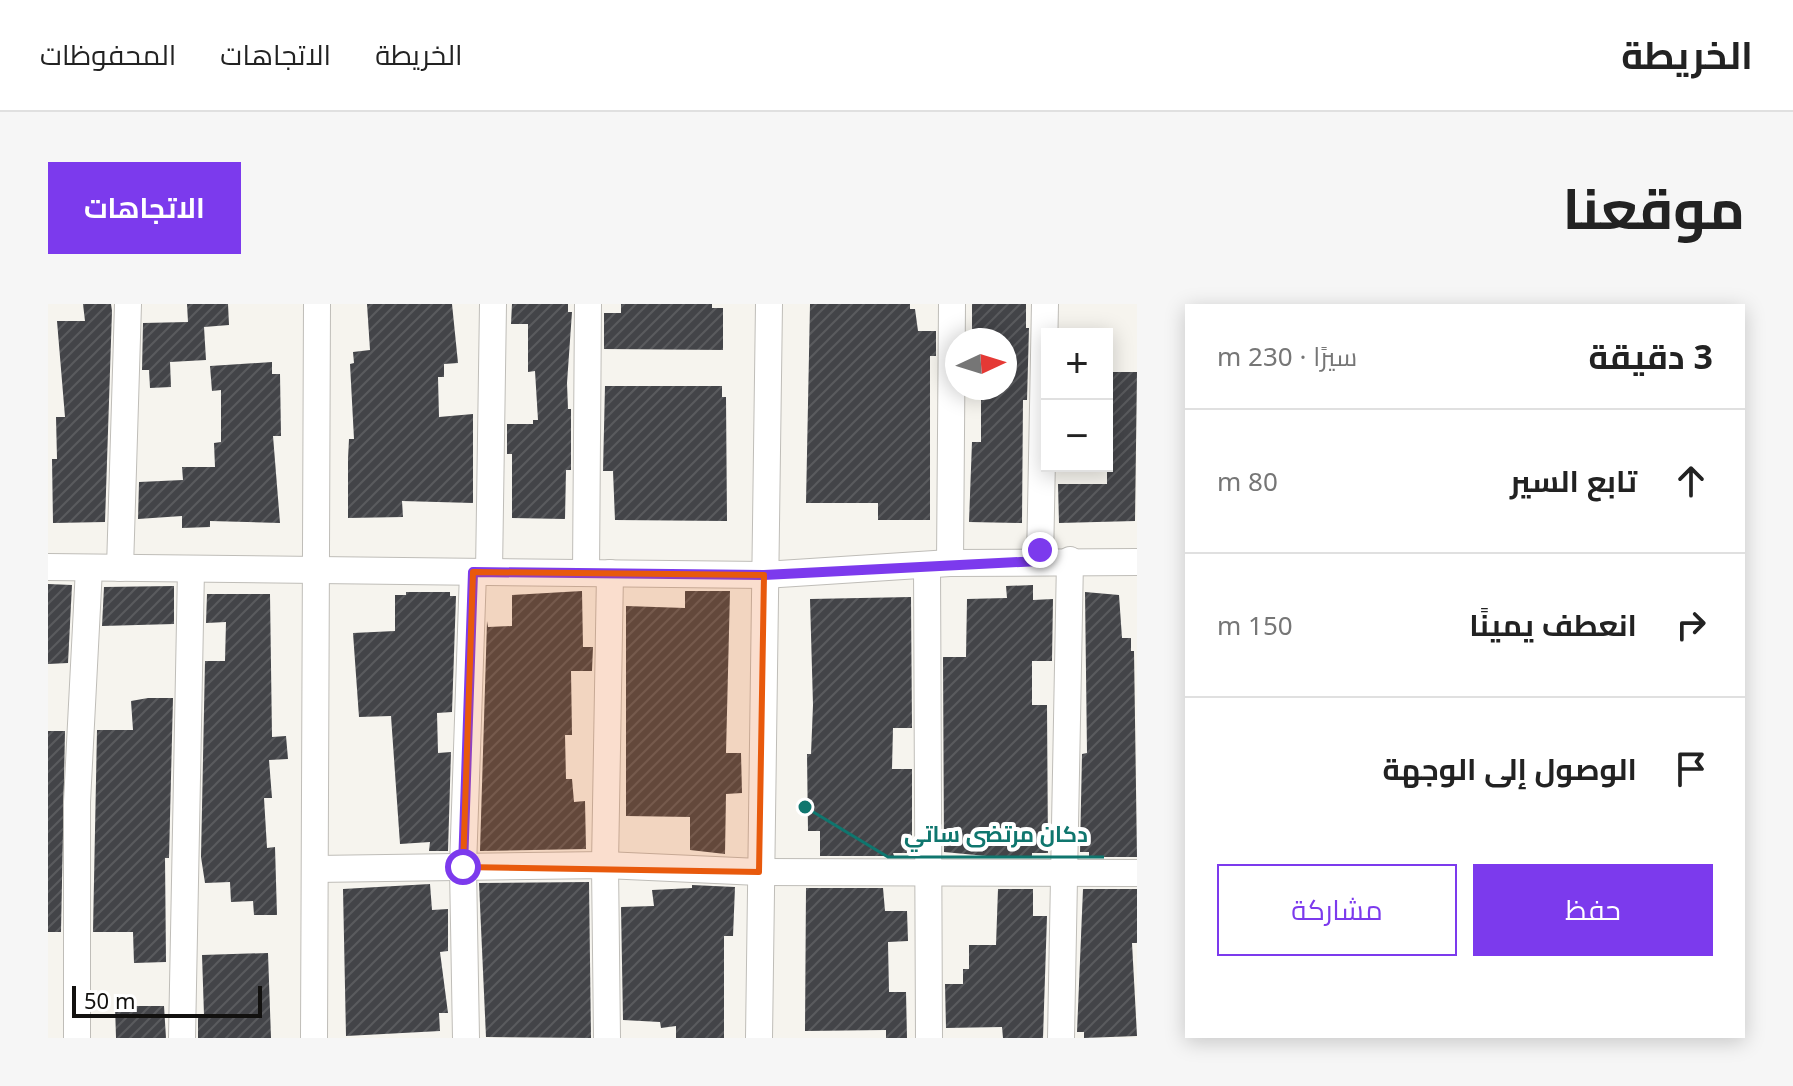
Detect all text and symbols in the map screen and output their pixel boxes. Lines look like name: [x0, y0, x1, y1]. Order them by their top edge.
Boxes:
text: الخريطة: [1621, 28, 1753, 80]
text: المحفوظات: [40, 35, 176, 73]
text: الاتجاهات: [220, 35, 331, 73]
text: الخريطة: [375, 35, 463, 73]
button: الاتجاهات: [48, 162, 241, 254]
text: موقعنا: [1562, 169, 1745, 245]
north arrow: [945, 328, 1017, 400]
map controls: [1041, 328, 1113, 472]
button: +: [1041, 328, 1113, 400]
text: 3 دقيقة: [1589, 333, 1713, 379]
text: سيرًا · 230 m: [1217, 338, 1357, 374]
button: −: [1041, 400, 1113, 472]
icon: ahead: [1669, 459, 1713, 503]
text: تابع السير: [1510, 460, 1637, 501]
text: 80 m: [1217, 463, 1278, 499]
route end: [1022, 532, 1058, 568]
icon: right: [1669, 603, 1713, 647]
text: انعطف يمينًا: [1469, 604, 1637, 645]
text: 150 m: [1217, 607, 1293, 643]
icon: arrive: [1669, 747, 1713, 791]
text: الوصول إلى الوجهة: [1382, 748, 1637, 789]
callout: دكان مرتضى ساتي: [888, 811, 1104, 857]
text: دكان مرتضى ساتي: [904, 818, 1088, 852]
route start: [445, 849, 481, 885]
button: مشاركة: [1217, 864, 1457, 956]
button: حفظ: [1473, 864, 1713, 956]
scale bar: [72, 982, 262, 1018]
text: 50 m: [84, 985, 135, 1015]

